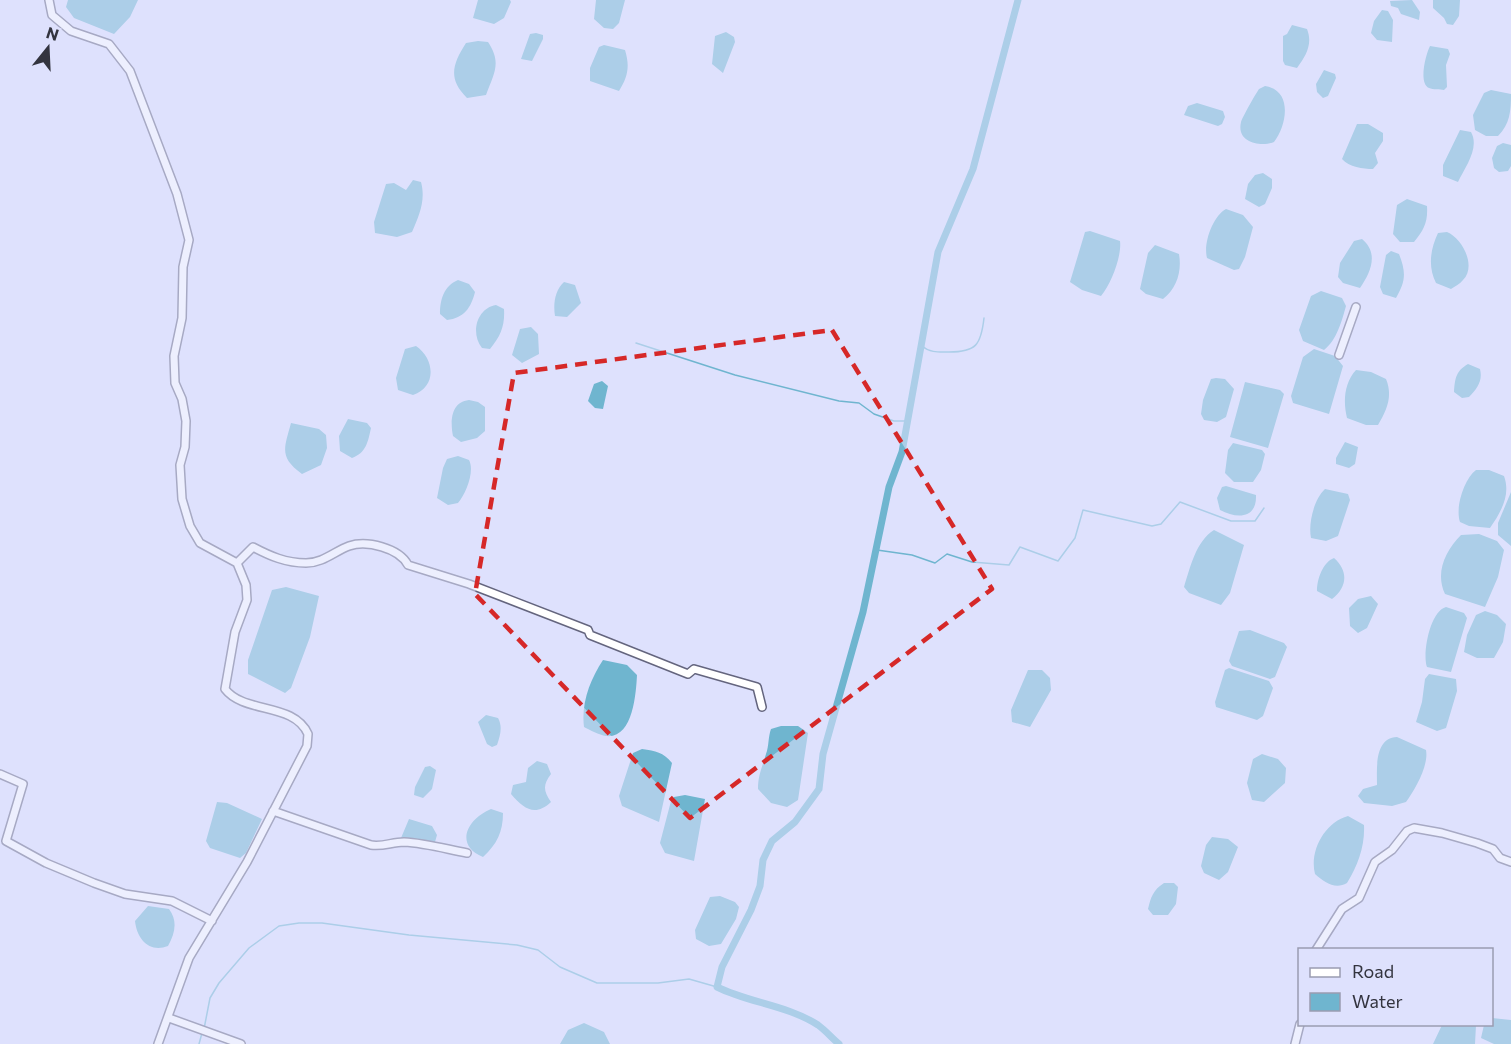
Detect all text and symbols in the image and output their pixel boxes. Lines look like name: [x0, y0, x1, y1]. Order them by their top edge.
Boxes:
north arrow: [18, 18, 78, 78]
text: N: [44, 22, 61, 44]
legend: [1298, 948, 1493, 1026]
text: Road: [1352, 960, 1394, 982]
text: Water: [1352, 990, 1403, 1012]

